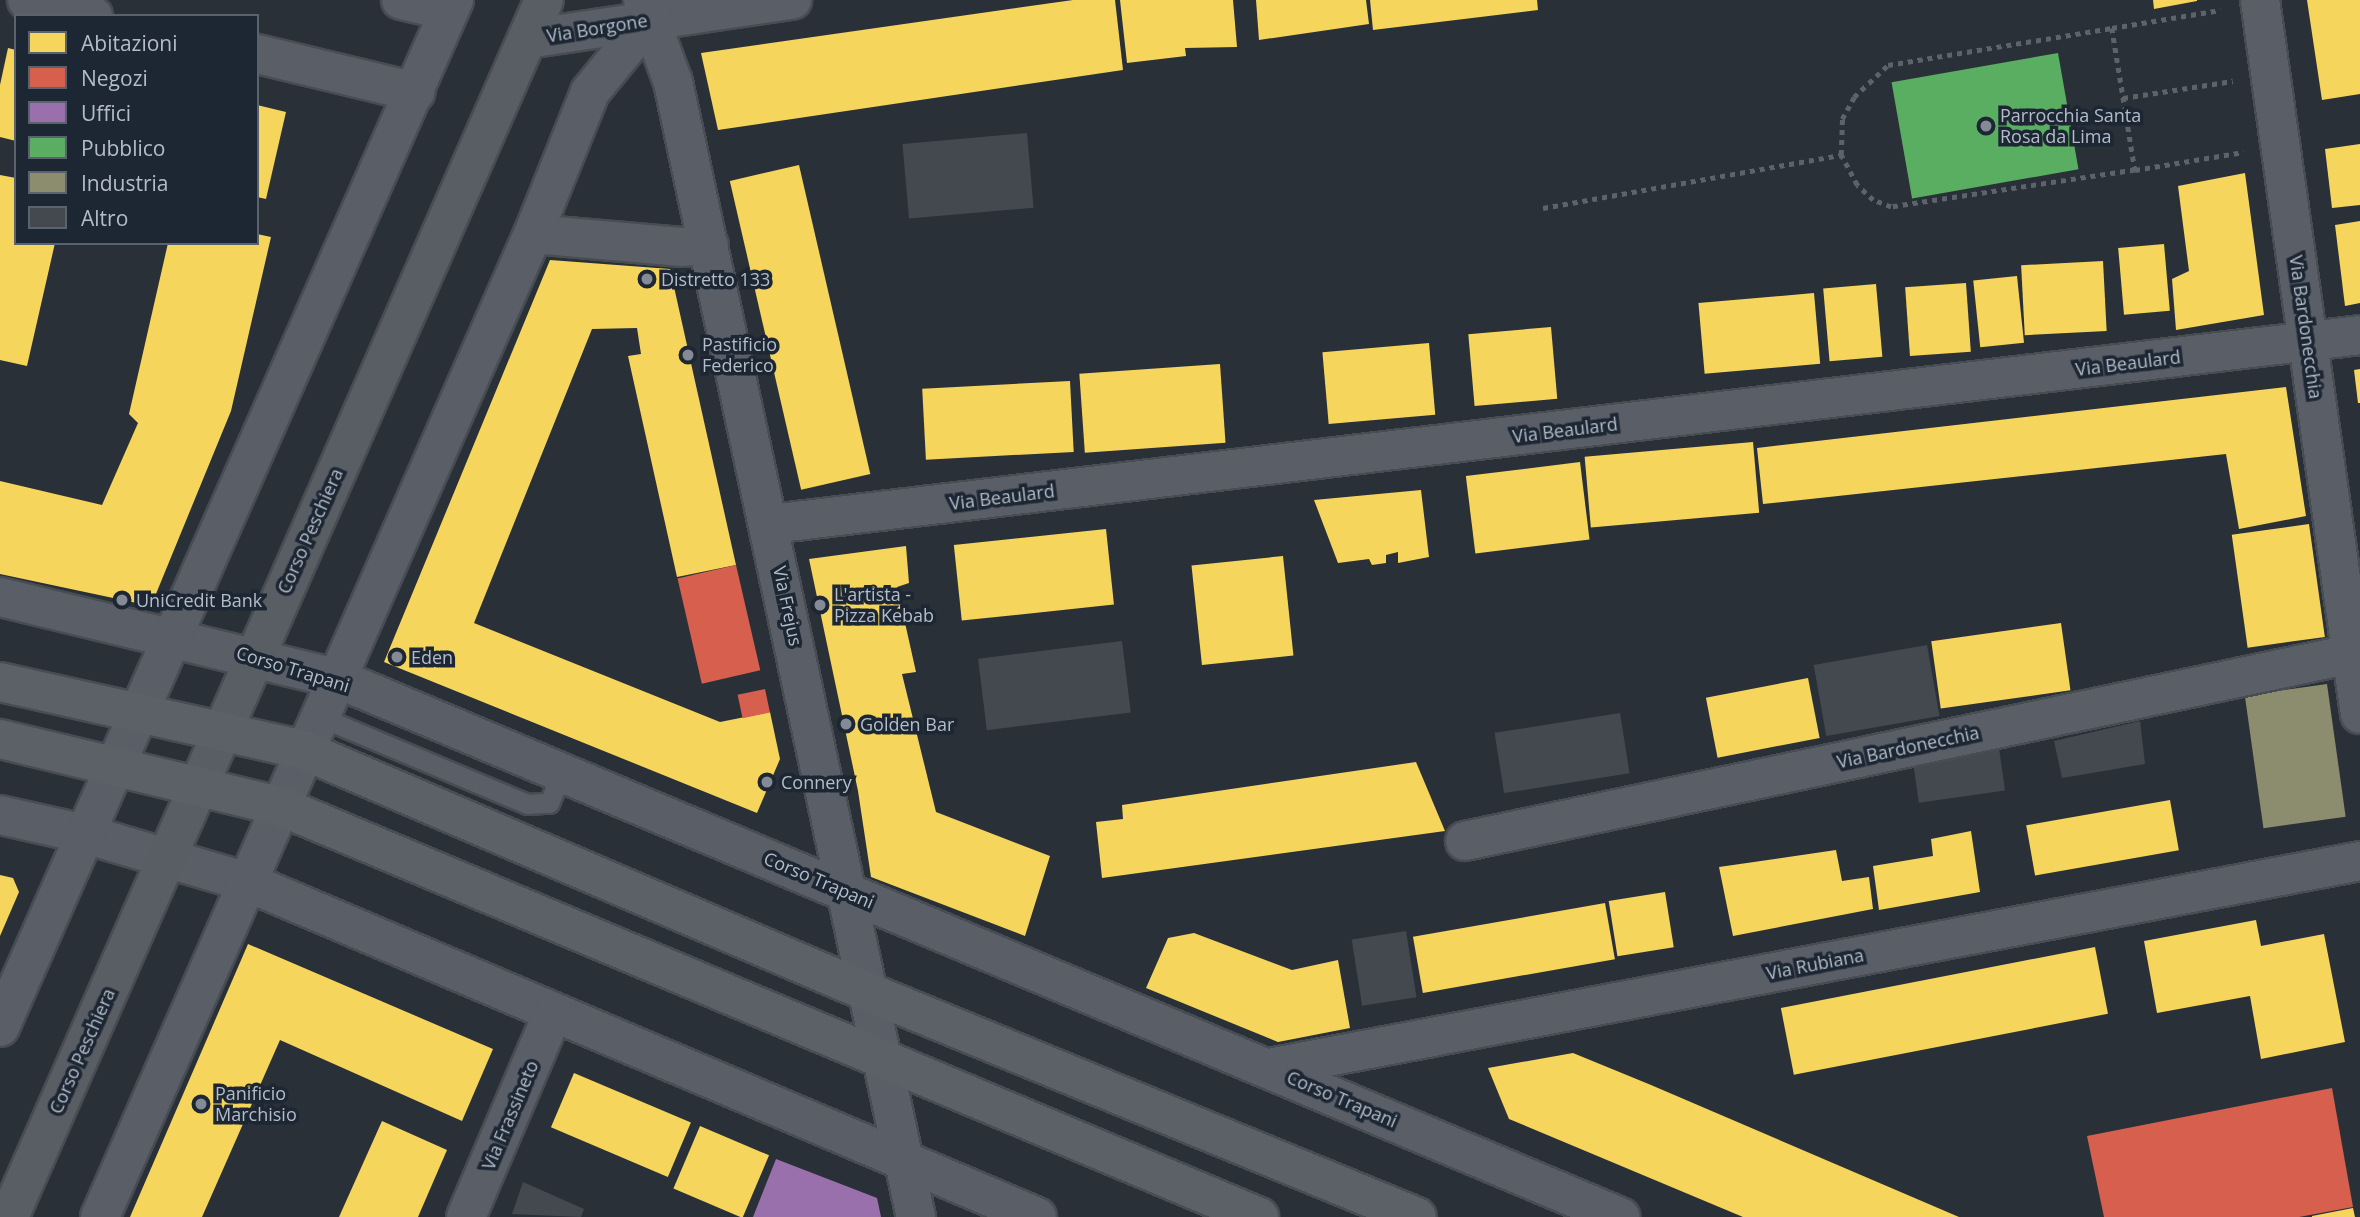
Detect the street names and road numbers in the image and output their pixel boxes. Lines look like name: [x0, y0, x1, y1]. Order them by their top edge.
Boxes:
street label: Via Borgone: [545, 9, 649, 47]
street label: Via Bardonecchia: [2285, 254, 2327, 400]
street label: Via Beaulard: [2074, 346, 2182, 380]
street label: Via Beaulard: [1511, 413, 1619, 447]
street label: Corso Peschiera: [273, 465, 347, 597]
street label: Via Beaulard: [948, 480, 1056, 514]
street label: Via Frejus: [769, 564, 807, 648]
street label: Corso Trapani: [234, 641, 352, 697]
street label: Via Bardonecchia: [1835, 721, 1981, 773]
street label: Corso Trapani: [761, 847, 877, 913]
street label: Via Rubiana: [1764, 944, 1866, 984]
street label: Corso Peschiera: [45, 985, 119, 1117]
street label: Via Frassineto: [477, 1057, 543, 1173]
street label: Corso Trapani: [1284, 1066, 1400, 1132]

